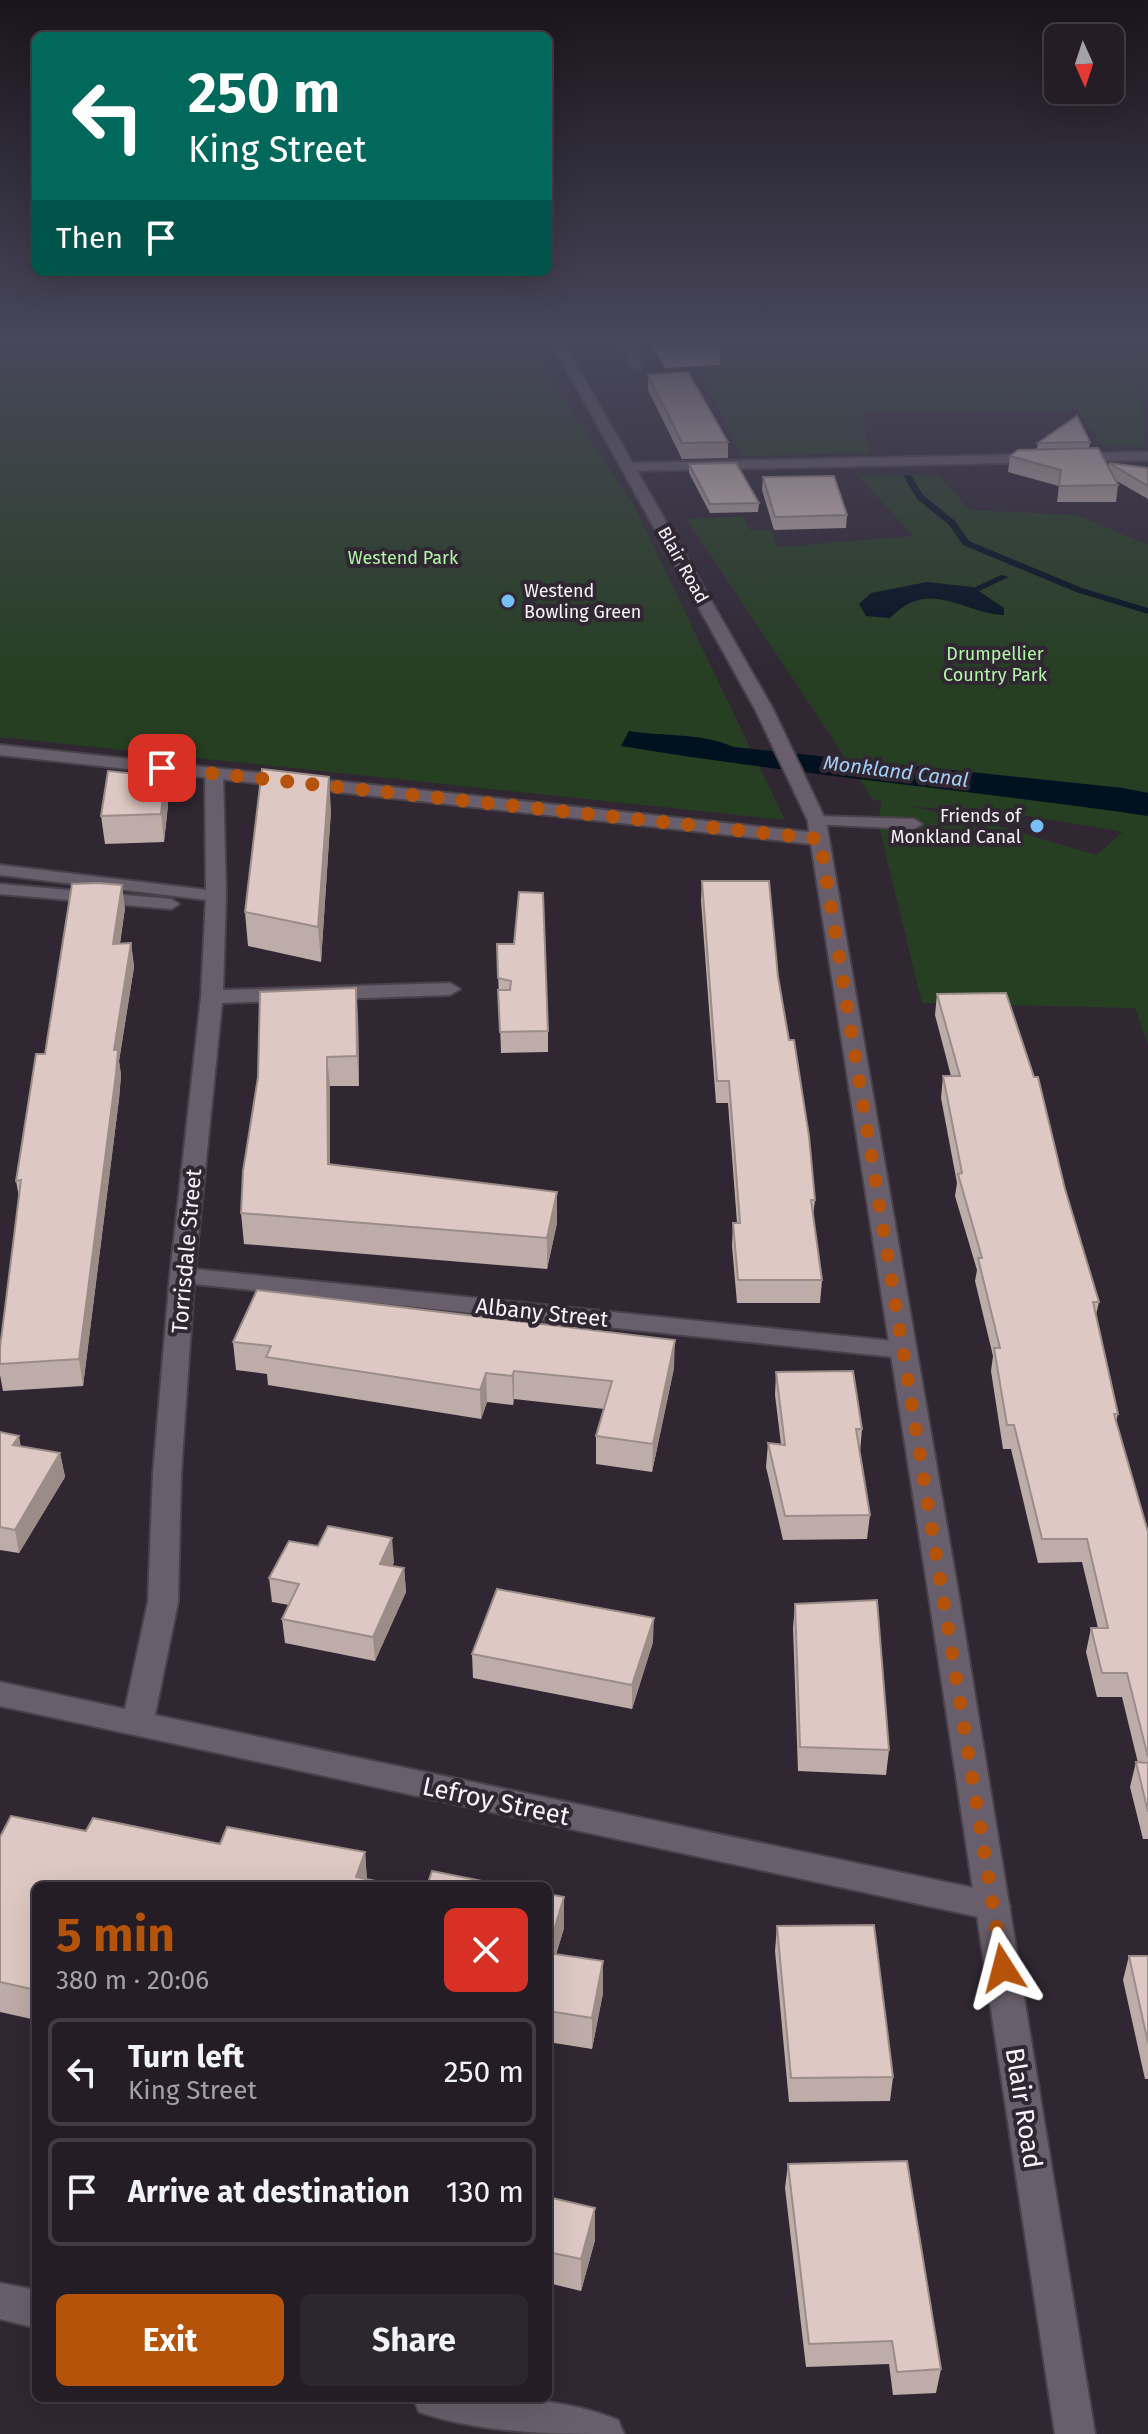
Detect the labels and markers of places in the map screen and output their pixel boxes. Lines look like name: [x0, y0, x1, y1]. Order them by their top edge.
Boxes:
place label: Westend Bowling Green: [524, 580, 641, 623]
marker: Westend Bowling Green: [499, 592, 517, 610]
pin: [128, 734, 196, 802]
place label: Friends of Monkland Canal: [891, 805, 1023, 848]
marker: Friends of Monkland Canal: [1028, 817, 1046, 835]

